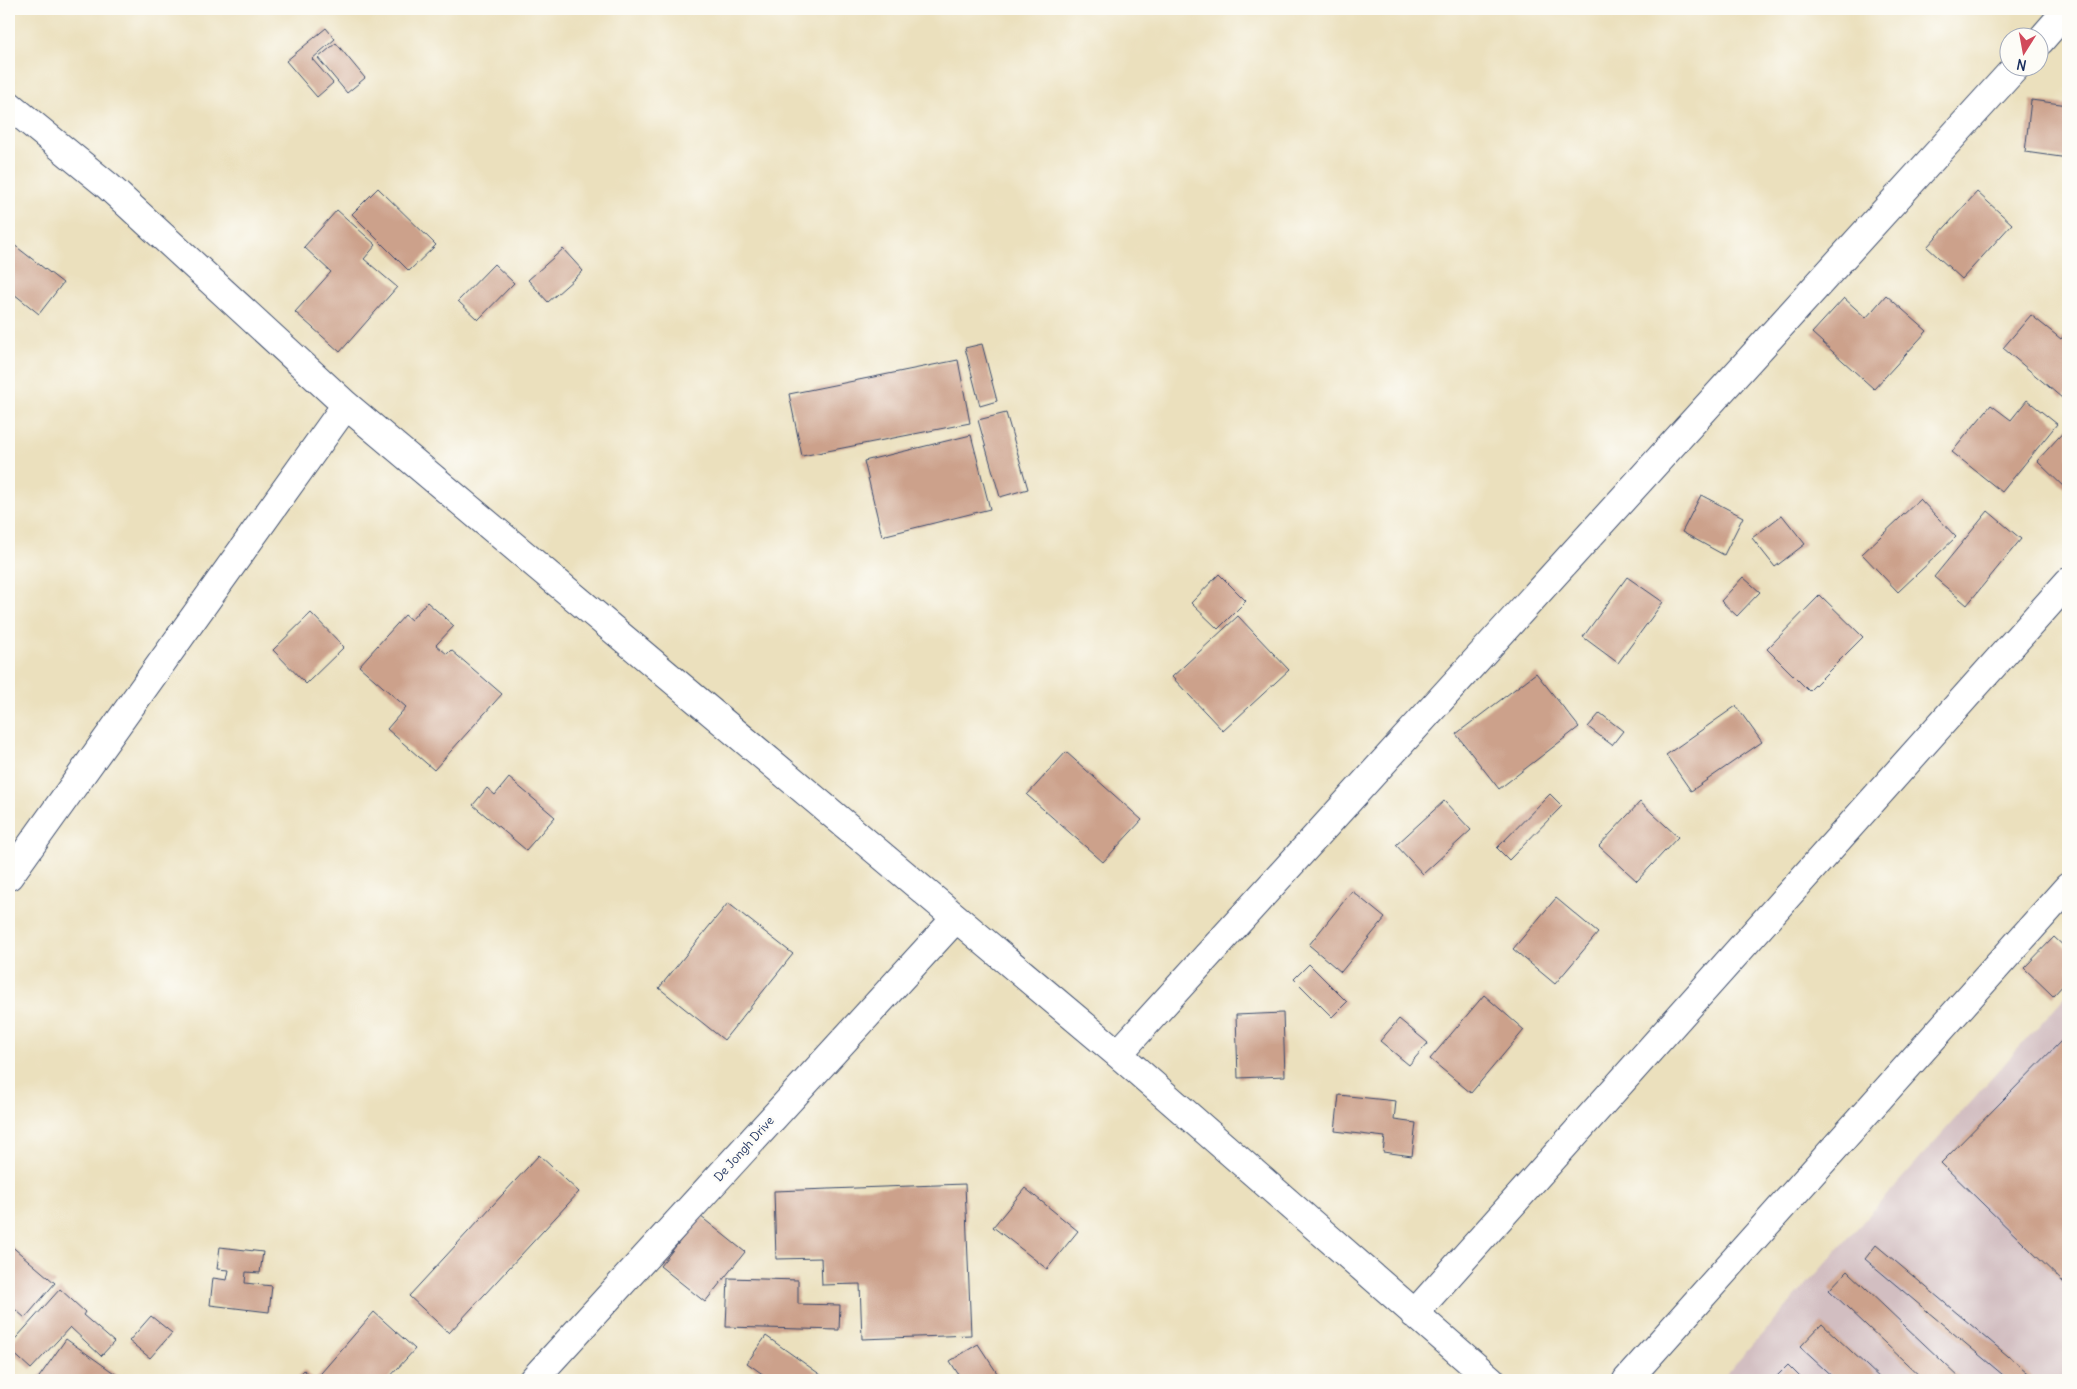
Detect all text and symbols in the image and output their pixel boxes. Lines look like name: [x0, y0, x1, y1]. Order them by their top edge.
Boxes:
north arrow: [2000, 28, 2050, 78]
text: N: [2015, 55, 2028, 75]
street label: De Jongh Drive: [710, 1113, 777, 1184]

